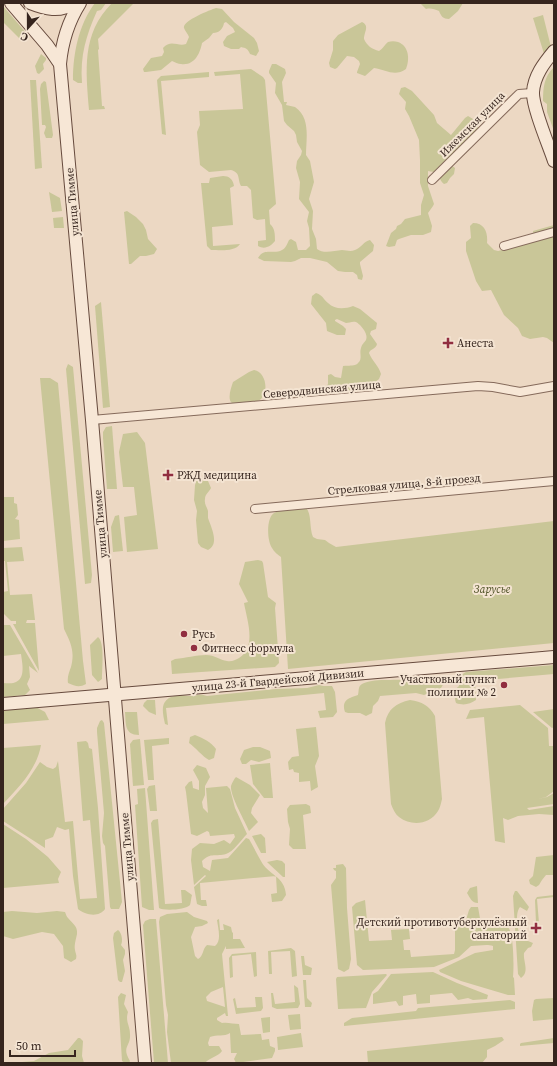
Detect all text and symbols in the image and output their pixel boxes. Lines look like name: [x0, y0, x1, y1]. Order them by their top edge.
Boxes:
north arrow: [8, 8, 48, 48]
text: С: [19, 29, 30, 45]
street label: Ижемская улица: [436, 88, 509, 160]
street label: улица Тимме: [62, 167, 83, 237]
place label: Анеста: [457, 336, 494, 351]
marker: Анеста: [442, 337, 454, 349]
street label: Северодвинская улица: [263, 377, 382, 402]
place label: РЖД медицина: [177, 468, 257, 483]
marker: РЖД медицина: [162, 469, 174, 481]
street label: Стрелковая улица, 8-й проезд: [327, 470, 481, 499]
street label: улица Тимме: [90, 489, 111, 559]
park label: Зарусье: [474, 582, 511, 597]
place label: Русь: [192, 627, 215, 642]
marker: Русь: [179, 629, 189, 639]
place label: Фитнесс формула: [202, 641, 294, 656]
marker: Фитнесс формула: [189, 643, 199, 653]
street label: улица 23-й Гвардейской Дивизии: [191, 665, 365, 696]
place label: Участковый пункт полиции № 2: [400, 672, 496, 700]
marker: Участковый пункт полиции № 2: [499, 680, 509, 690]
street label: улица Тимме: [117, 812, 138, 882]
place label: Детский противотуберкулёзный санаторий: [357, 915, 527, 943]
marker: Детский противотуберкулёзный санаторий: [530, 922, 542, 934]
scale bar: [10, 1032, 75, 1058]
text: 50 m: [16, 1038, 42, 1054]

